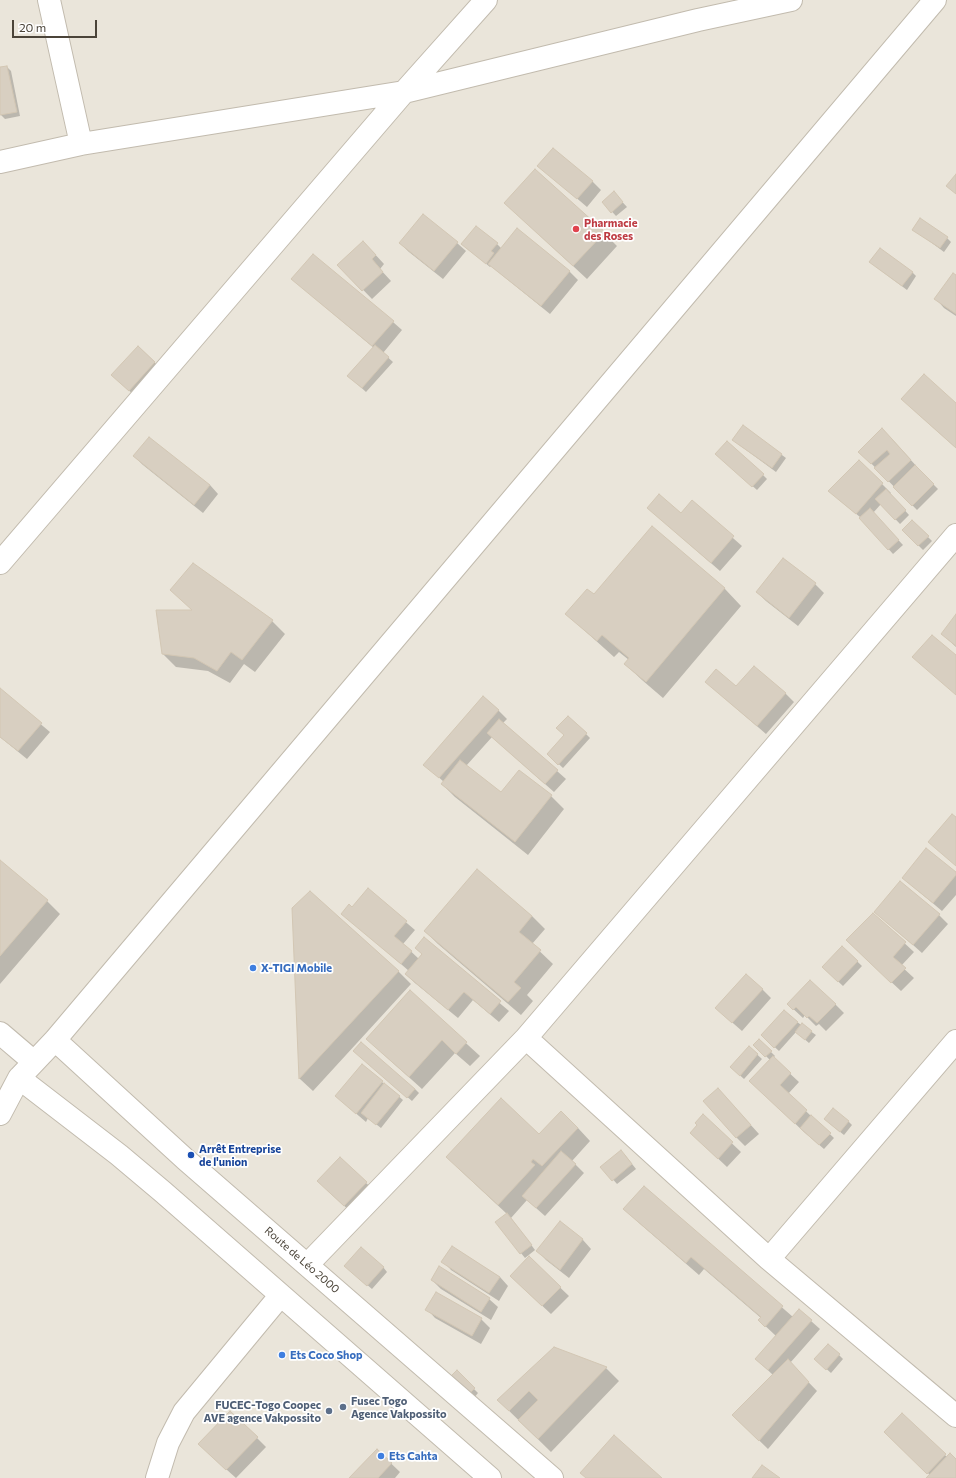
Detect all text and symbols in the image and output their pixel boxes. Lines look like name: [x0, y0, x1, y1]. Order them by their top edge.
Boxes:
scale bar: [14, 12, 99, 38]
text: 20 m: [19, 20, 46, 34]
place label: Pharmacie des Roses: [584, 216, 637, 242]
marker: Pharmacie des Roses: [571, 224, 581, 234]
place label: X-TIGI Mobile: [261, 961, 332, 975]
marker: X-TIGI Mobile: [248, 963, 258, 973]
place label: Arrêt Entreprise de l'union: [199, 1142, 281, 1168]
marker: Arrêt Entreprise de l'union: [186, 1150, 196, 1160]
street label: Route de Léo 2000: [262, 1224, 342, 1296]
place label: Ets Coco Shop: [290, 1348, 362, 1362]
marker: Ets Coco Shop: [277, 1350, 287, 1360]
place label: Fusec Togo Agence Vakpossito: [351, 1394, 447, 1420]
place label: FUCEC-Togo Coopec AVE agence Vakpossito: [204, 1398, 321, 1424]
marker: Fusec Togo Agence Vakpossito: [338, 1402, 348, 1412]
marker: FUCEC-Togo Coopec AVE agence Vakpossito: [324, 1406, 334, 1416]
place label: Ets Cahta: [389, 1449, 437, 1463]
marker: Ets Cahta: [376, 1451, 386, 1461]

